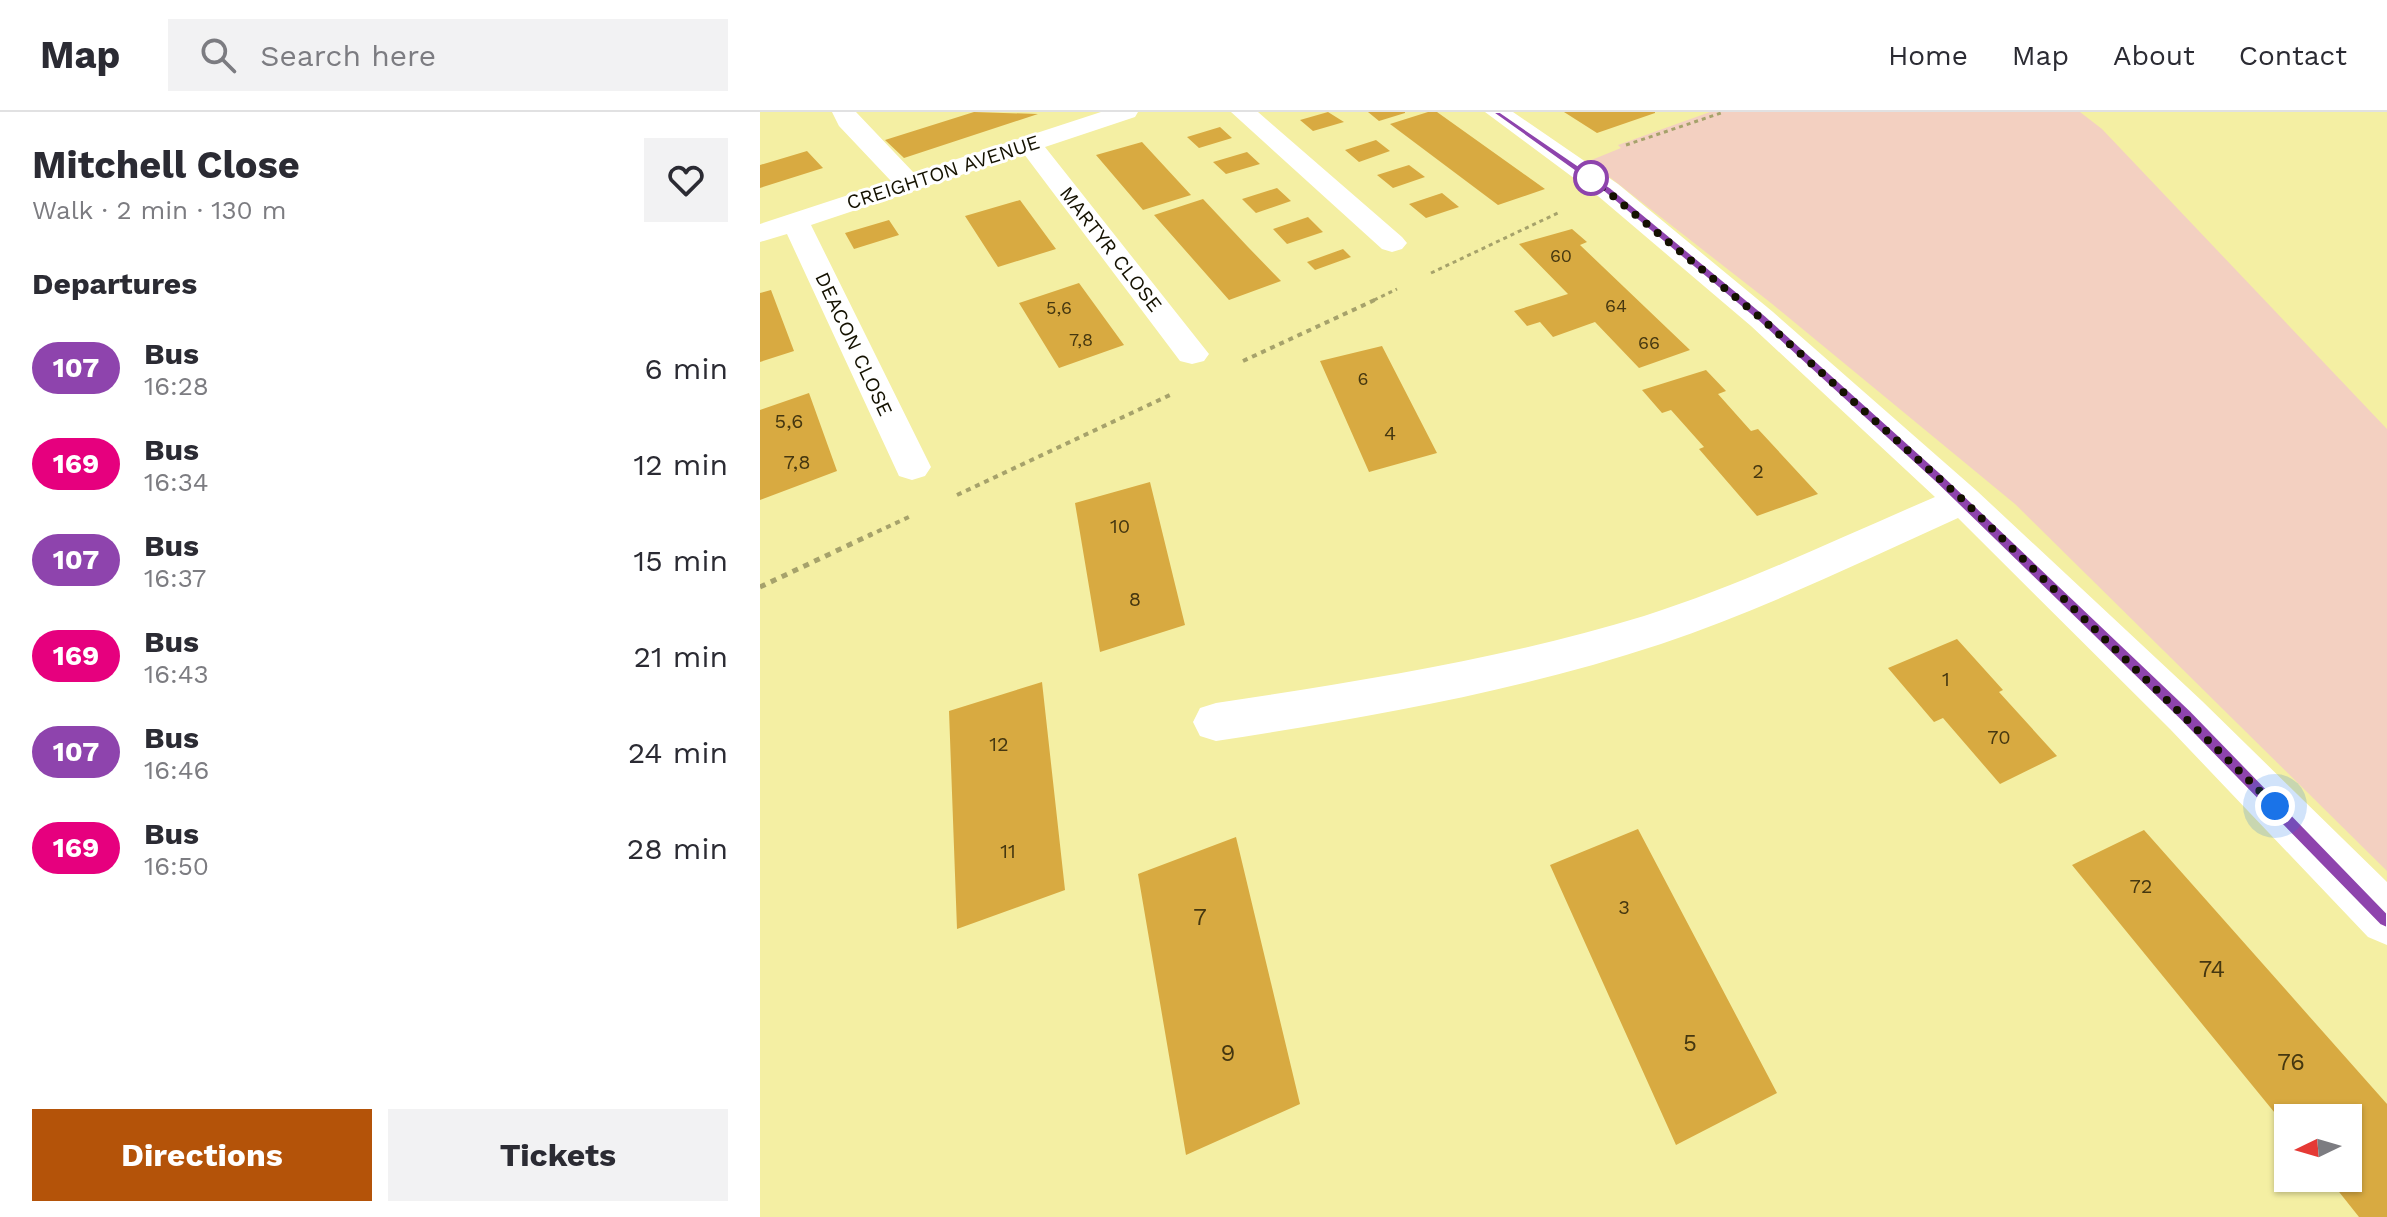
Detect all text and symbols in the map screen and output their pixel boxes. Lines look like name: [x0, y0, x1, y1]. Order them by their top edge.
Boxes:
search box: [168, 19, 728, 91]
text: Map: [40, 33, 120, 77]
icon: search: [196, 33, 240, 77]
text: Search here: [260, 38, 436, 73]
text: Home: [1888, 39, 1968, 72]
text: Map: [2012, 39, 2069, 72]
text: About: [2113, 39, 2195, 72]
text: Contact: [2239, 39, 2347, 72]
street label: CREIGHTON AVENUE: [843, 129, 1043, 215]
button: heart: [644, 138, 728, 222]
text: Mitchell Close: [32, 143, 300, 187]
unlabelled marker: [1574, 161, 1608, 195]
street label: MARTYR CLOSE: [1055, 182, 1167, 316]
text: Walk · 2 min · 130 m: [32, 195, 286, 225]
house number: 60: [1550, 245, 1572, 266]
text: Departures: [32, 266, 197, 301]
street label: DEACON CLOSE: [810, 268, 898, 420]
house number: 64: [1605, 295, 1627, 316]
house number: 5,6: [1046, 297, 1072, 318]
house number: 7,8: [1069, 329, 1093, 350]
house number: 66: [1638, 332, 1660, 353]
text: Bus: [144, 336, 199, 371]
text: 107: [53, 351, 99, 384]
text: 6 min: [644, 351, 728, 386]
house number: 6: [1358, 368, 1368, 389]
text: 16:28: [144, 371, 209, 401]
house number: 5,6: [775, 409, 803, 433]
house number: 4: [1384, 421, 1396, 445]
text: Bus: [144, 432, 199, 467]
text: 169: [53, 447, 99, 480]
text: 12 min: [633, 447, 728, 482]
house number: 7,8: [784, 450, 810, 474]
house number: 2: [1752, 459, 1764, 483]
text: 16:34: [144, 467, 209, 497]
house number: 10: [1110, 514, 1130, 538]
text: Bus: [144, 528, 199, 563]
text: 107: [53, 543, 99, 576]
text: 15 min: [633, 543, 728, 578]
text: 16:37: [144, 563, 206, 593]
house number: 8: [1129, 587, 1141, 611]
text: Bus: [144, 624, 199, 659]
text: 169: [53, 639, 99, 672]
text: 21 min: [633, 639, 728, 674]
text: 16:43: [144, 659, 209, 689]
house number: 1: [1942, 667, 1950, 691]
text: Bus: [144, 720, 199, 755]
house number: 70: [1987, 725, 2011, 749]
house number: 12: [989, 732, 1009, 756]
text: 107: [53, 735, 99, 768]
text: 24 min: [628, 735, 728, 770]
text: 16:46: [144, 755, 209, 785]
your location: [2255, 786, 2295, 826]
text: Bus: [144, 816, 199, 851]
text: 169: [53, 831, 99, 864]
text: 28 min: [627, 831, 728, 866]
house number: 11: [1000, 839, 1016, 863]
text: 16:50: [144, 851, 209, 881]
house number: 72: [2130, 874, 2152, 898]
house number: 3: [1618, 895, 1630, 919]
house number: 7: [1193, 903, 1207, 931]
house number: 74: [2199, 955, 2225, 983]
house number: 5: [1683, 1029, 1697, 1057]
house number: 9: [1221, 1039, 1235, 1067]
house number: 76: [2277, 1048, 2305, 1076]
north arrow: [2274, 1104, 2362, 1192]
map controls: [2274, 1104, 2362, 1192]
button: Directions: [32, 1109, 372, 1201]
button: Tickets: [388, 1109, 728, 1201]

